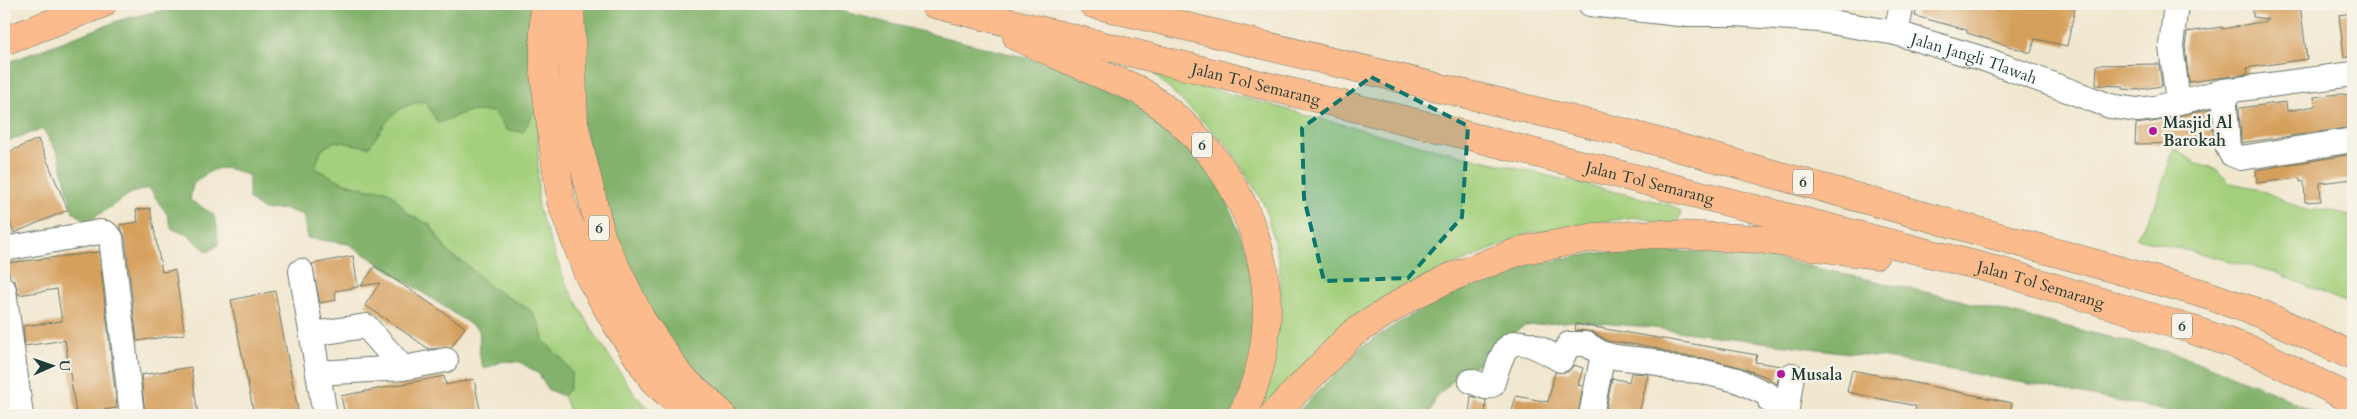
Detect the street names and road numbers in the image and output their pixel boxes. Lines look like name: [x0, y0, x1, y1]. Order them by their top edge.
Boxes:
street label: Jalan Jangli Tlawah: [1906, 28, 2040, 90]
street label: Jalan Tol Semarang: [1187, 58, 1323, 111]
road number: 6: [1192, 132, 1212, 158]
street label: Jalan Tol Semarang: [1581, 156, 1717, 210]
road number: 6: [1793, 170, 1813, 194]
road number: 6: [589, 216, 609, 240]
street label: Jalan Tol Semarang: [1973, 255, 2107, 314]
road number: 6: [2172, 314, 2192, 338]

